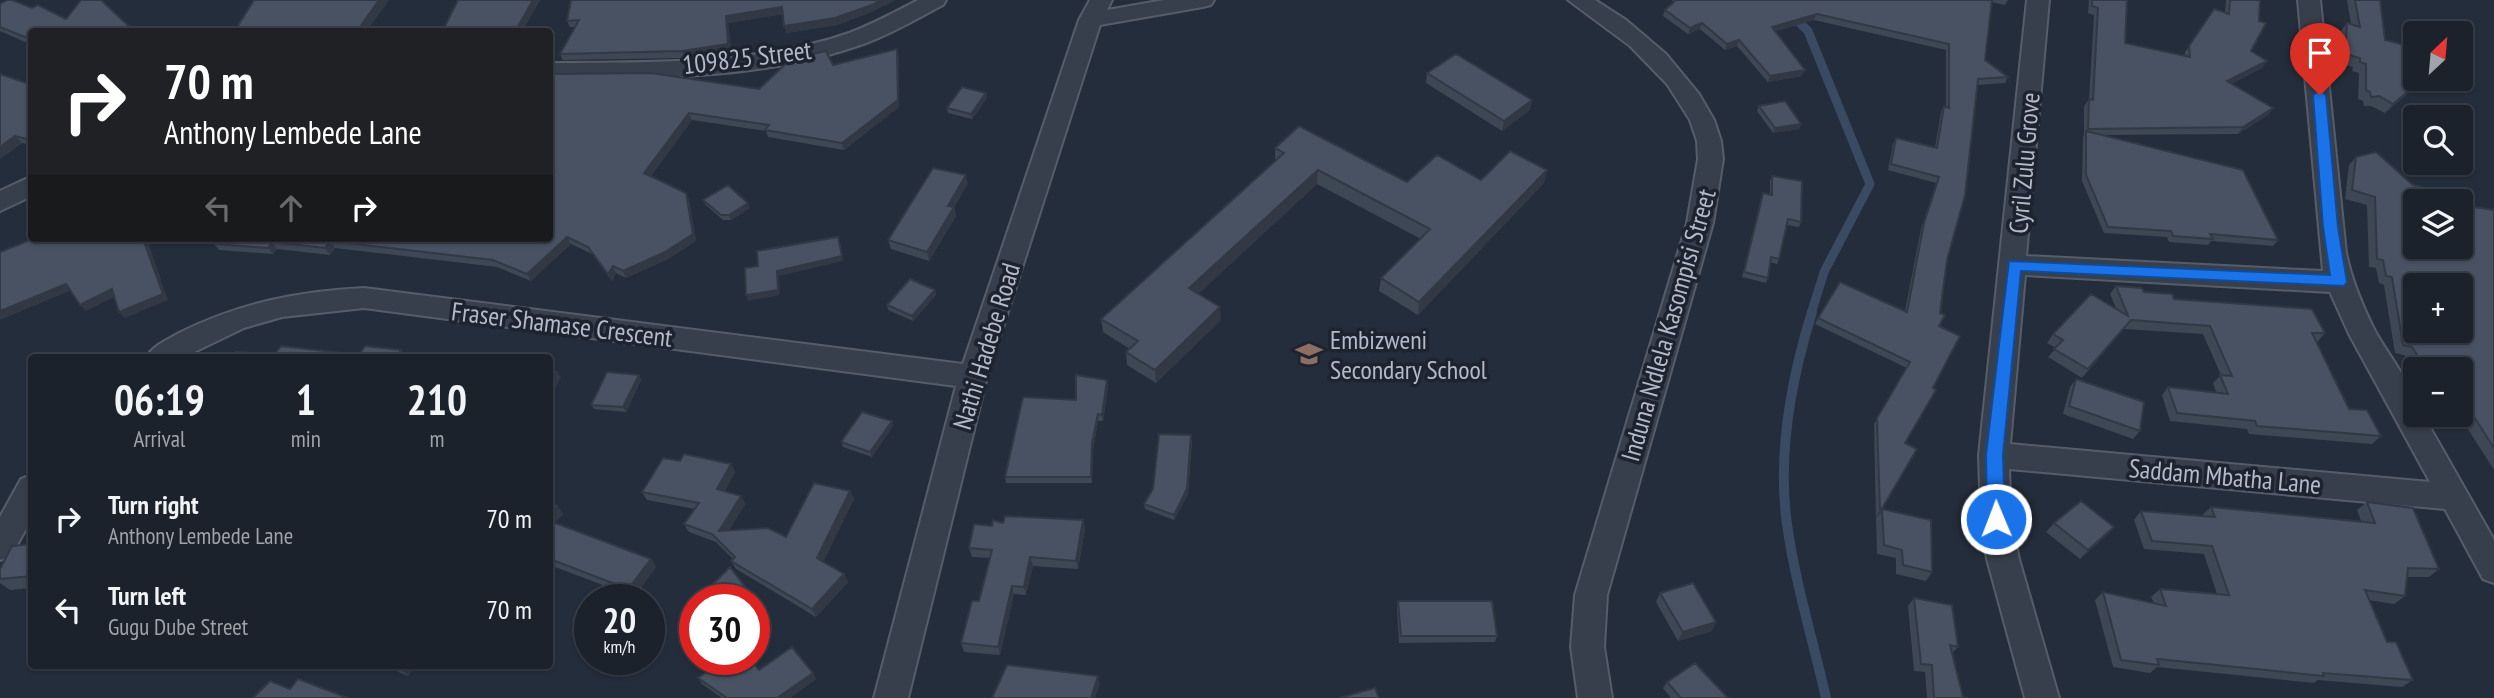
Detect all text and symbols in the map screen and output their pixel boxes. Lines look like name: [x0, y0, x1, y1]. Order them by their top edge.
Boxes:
north arrow: [2403, 21, 2473, 91]
map controls: [2403, 21, 2473, 427]
pin: [2290, 23, 2350, 95]
street label: 109825 Street: [681, 33, 813, 81]
icon: arrive: [2301, 34, 2339, 72]
text: 70 m: [164, 49, 253, 113]
icon: right: [49, 56, 140, 147]
street label: Cyril Zulu Grove: [2001, 91, 2047, 235]
button: search: [2403, 105, 2473, 175]
text: Anthony Lembede Lane: [164, 111, 422, 153]
street label: Induna Ndlela Kasompisi Street: [1613, 185, 1723, 465]
icon: left: [199, 189, 237, 227]
icon: ahead: [272, 189, 310, 227]
icon: right: [345, 189, 383, 227]
button: layers: [2403, 189, 2473, 259]
street label: Nathi Hadebe Road: [945, 259, 1027, 433]
button: +: [2403, 273, 2473, 343]
street label: Fraser Shamase Crescent: [450, 294, 674, 354]
place label: Embizweni Secondary School: [1330, 323, 1487, 386]
school or university icon: Embizweni Secondary School: [1294, 339, 1324, 369]
button: −: [2403, 357, 2473, 427]
text: 06:19: [114, 372, 205, 427]
text: 1: [296, 372, 316, 427]
text: 210: [407, 372, 467, 427]
text: Arrival: [133, 424, 185, 453]
text: min: [291, 424, 321, 453]
text: m: [429, 424, 444, 453]
street label: Saddam Mbatha Lane: [2128, 451, 2322, 501]
position arrow: [1959, 482, 2033, 556]
text: Turn right: [108, 488, 199, 521]
icon: right: [49, 500, 87, 538]
text: 70 m: [486, 502, 532, 535]
text: Anthony Lembede Lane: [108, 521, 293, 550]
text: Turn left: [108, 579, 186, 612]
speed limit sign: 30: [679, 584, 770, 675]
icon: left: [49, 591, 87, 629]
text: 70 m: [486, 593, 532, 626]
text: 20: [603, 597, 636, 643]
text: Gugu Dube Street: [108, 612, 248, 641]
text: km/h: [604, 635, 635, 658]

